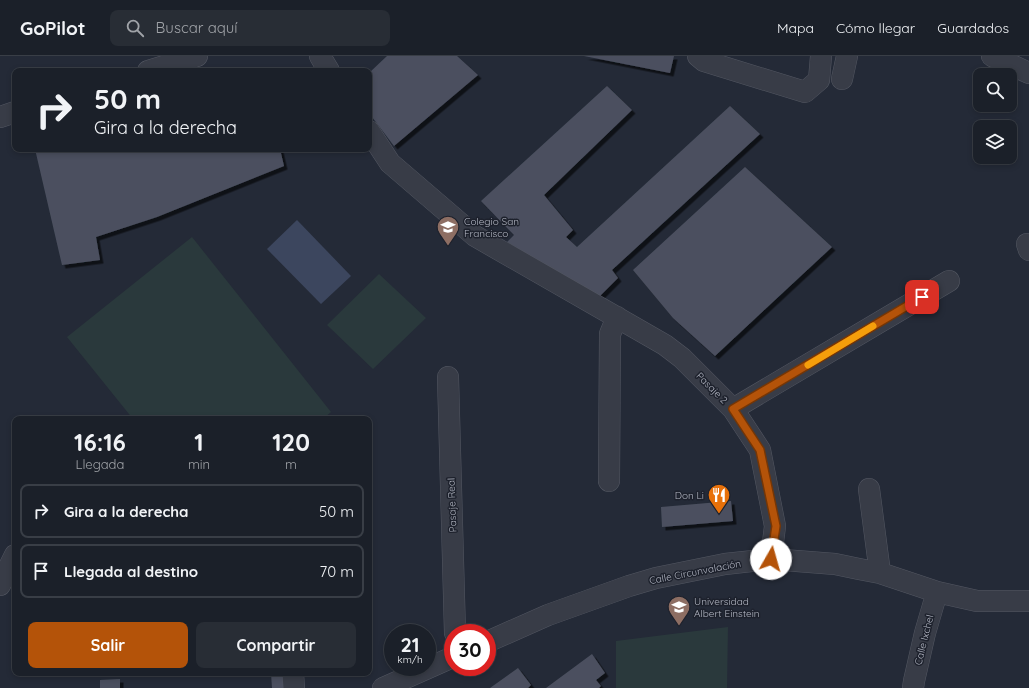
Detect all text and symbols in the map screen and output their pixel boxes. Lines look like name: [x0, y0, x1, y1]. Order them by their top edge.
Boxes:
search box: [110, 10, 390, 46]
text: GoPilot: [20, 16, 86, 40]
icon: search: [124, 17, 146, 39]
text: Buscar aquí: [156, 18, 238, 37]
text: Mapa: [777, 19, 814, 37]
text: Cómo llegar: [836, 19, 915, 37]
text: Guardados: [937, 19, 1009, 37]
map controls: [973, 68, 1017, 164]
button: search: [973, 68, 1017, 112]
text: 50 m: [94, 81, 161, 116]
icon: right: [28, 84, 80, 136]
text: Gira a la derecha: [94, 116, 237, 139]
button: layers: [973, 120, 1017, 164]
school or university icon: Colegio San Francisco: [435, 214, 461, 247]
place label: Colegio San Francisco: [464, 215, 519, 240]
pin: [905, 280, 939, 314]
icon: arrive: [911, 286, 933, 308]
street label: Pasaje 2: [693, 369, 731, 407]
text: 16:16: [74, 427, 126, 457]
text: 1: [194, 427, 204, 457]
text: 120: [272, 427, 310, 457]
text: Llegada: [76, 456, 124, 472]
text: min: [188, 456, 210, 472]
text: m: [285, 456, 297, 472]
street label: Pasaje Real: [445, 477, 459, 533]
restaurant icon: Don Li: [706, 482, 732, 515]
place label: Don Li: [675, 489, 704, 502]
icon: right: [30, 500, 52, 522]
text: Gira a la derecha: [64, 502, 189, 521]
text: 50 m: [319, 502, 354, 521]
position arrow: [750, 538, 792, 580]
street label: Calle Circunvalación: [648, 557, 742, 587]
icon: arrive: [30, 560, 52, 582]
text: Llegada al destino: [64, 562, 198, 581]
text: 70 m: [320, 562, 354, 581]
school or university icon: Universidad Albert Einstein: [666, 594, 692, 627]
place label: Universidad Albert Einstein: [694, 595, 760, 620]
street label: Calle Ixchel: [911, 613, 937, 667]
button: Salir: [28, 622, 188, 668]
button: Compartir: [196, 622, 356, 668]
speed limit sign: 30: [444, 624, 496, 676]
text: 21: [400, 632, 420, 657]
text: km/h: [397, 653, 423, 666]

